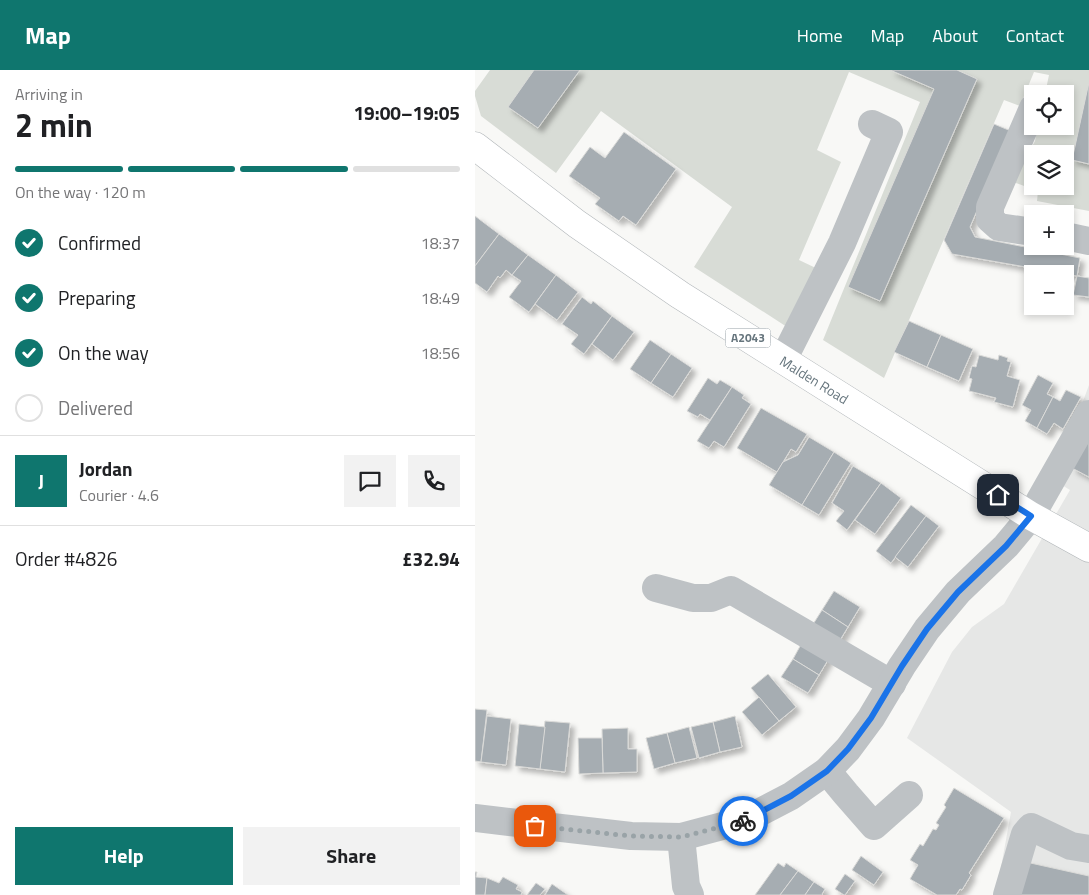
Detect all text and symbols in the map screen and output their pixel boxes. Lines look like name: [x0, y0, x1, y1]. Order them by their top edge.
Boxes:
text: Map: [25, 17, 71, 53]
text: Home: [797, 22, 843, 49]
text: Map: [871, 22, 904, 49]
text: About: [932, 22, 978, 49]
text: Contact: [1006, 22, 1064, 49]
text: Arriving in: [15, 82, 83, 106]
map controls: [1024, 85, 1074, 315]
button: locate: [1024, 85, 1074, 135]
text: 19:00–19:05: [353, 98, 460, 127]
text: 2 min: [15, 101, 93, 149]
button: layers: [1024, 145, 1074, 195]
text: On the way · 120 m: [15, 180, 146, 204]
button: +: [1024, 205, 1074, 255]
text: Confirmed: [58, 228, 141, 257]
icon: check: [15, 229, 43, 257]
text: 18:37: [421, 231, 460, 255]
button: −: [1024, 265, 1074, 315]
text: Preparing: [58, 283, 135, 312]
icon: check: [15, 284, 43, 312]
text: 18:49: [421, 286, 460, 310]
road number: A2043: [725, 328, 771, 348]
text: On the way: [58, 338, 149, 367]
icon: check: [15, 339, 43, 367]
text: 18:56: [421, 341, 460, 365]
street label: Malden Road: [776, 350, 853, 409]
text: Delivered: [58, 393, 133, 422]
text: Jordan: [79, 454, 132, 483]
button: chat: [344, 455, 396, 507]
button: phone: [408, 455, 460, 507]
text: J: [38, 466, 44, 495]
pin: [977, 474, 1019, 516]
icon: home: [984, 481, 1012, 509]
text: Courier · 4.6: [79, 483, 159, 507]
text: Order #4826: [15, 544, 117, 573]
text: £32.94: [402, 544, 460, 573]
courier: [718, 796, 768, 846]
pin: [514, 805, 556, 847]
icon: bike: [729, 807, 757, 835]
icon: bag: [521, 812, 549, 840]
button: Help: [15, 827, 233, 885]
button: Share: [243, 827, 460, 885]

